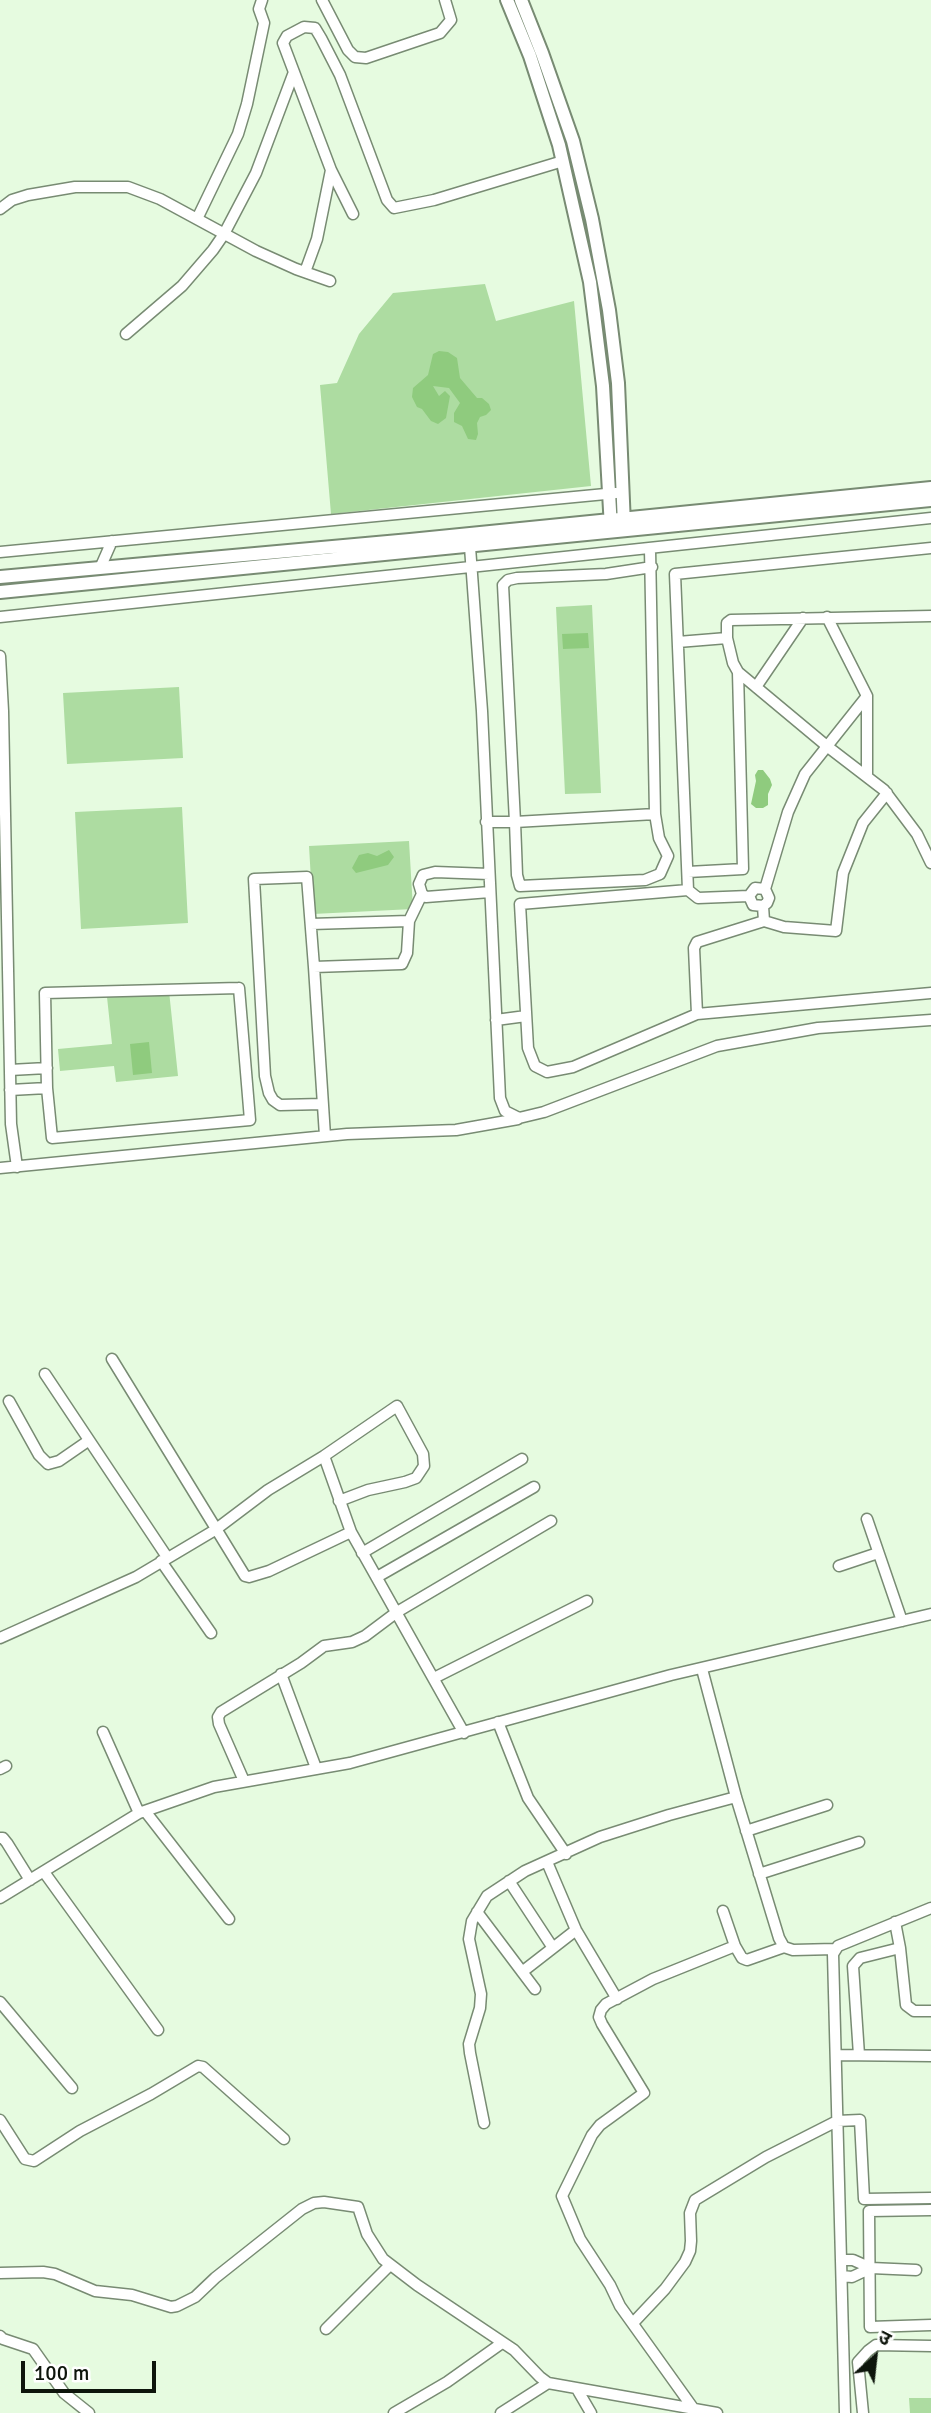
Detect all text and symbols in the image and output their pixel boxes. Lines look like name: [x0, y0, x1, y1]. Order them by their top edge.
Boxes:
north arrow: [840, 2322, 910, 2392]
text: उ: [874, 2325, 895, 2352]
scale bar: [24, 2346, 159, 2390]
text: 100 m: [34, 2360, 89, 2386]

